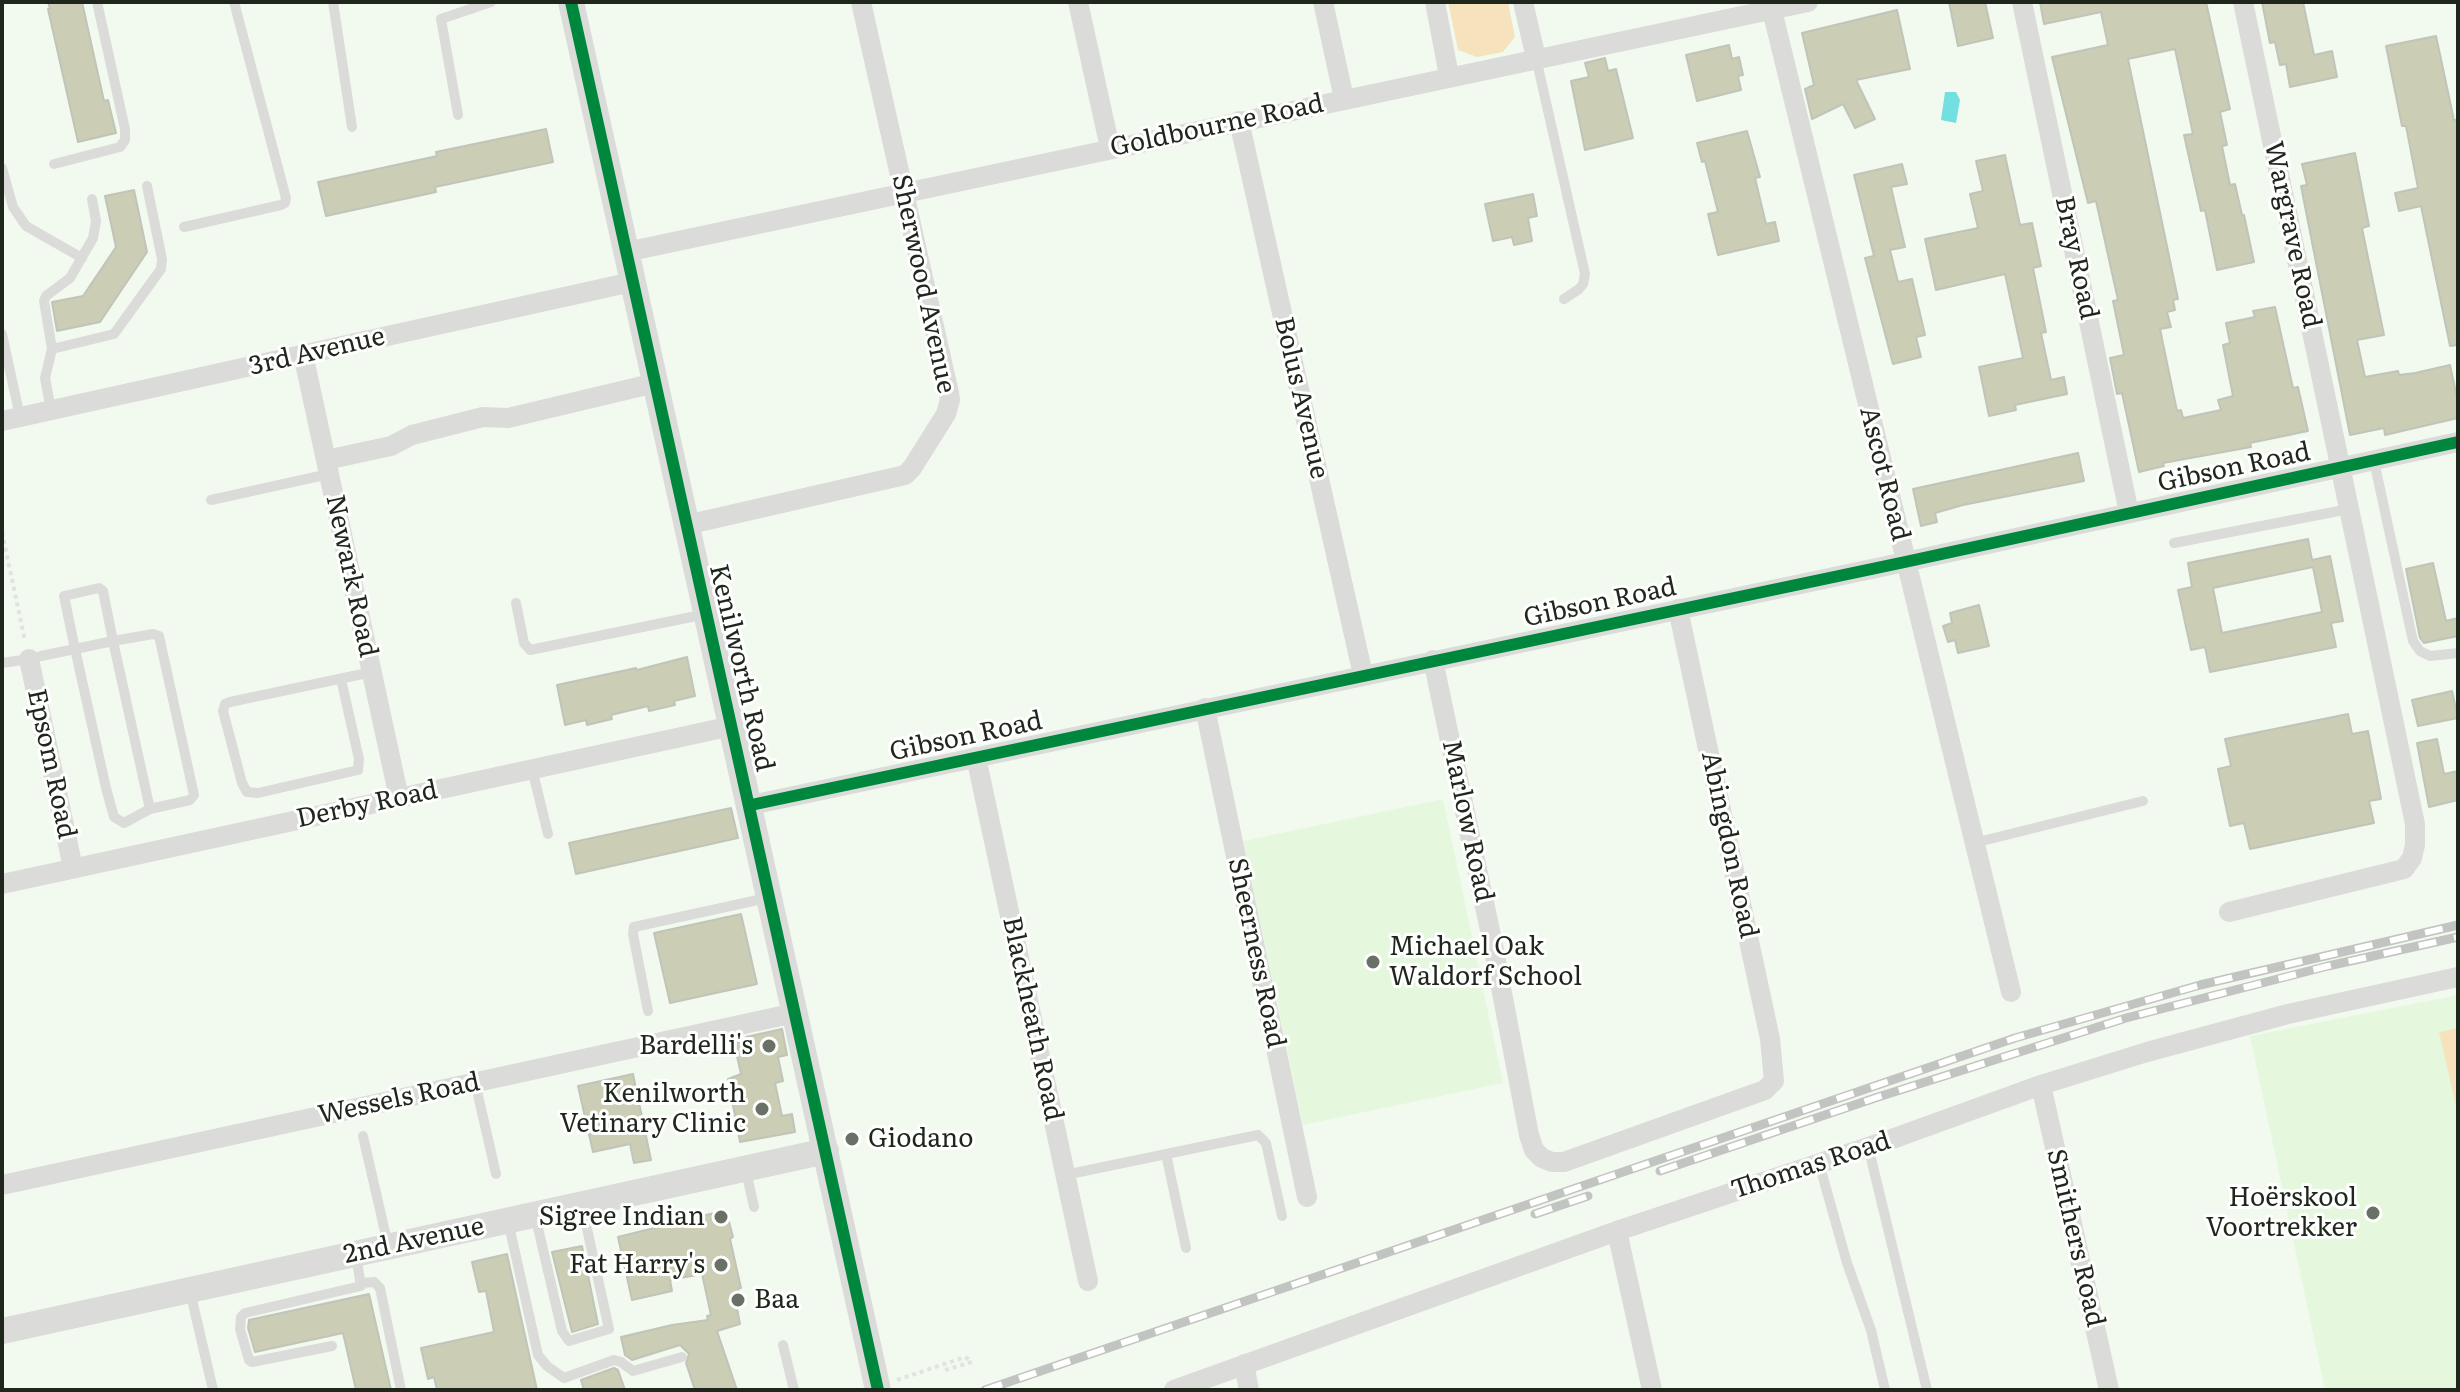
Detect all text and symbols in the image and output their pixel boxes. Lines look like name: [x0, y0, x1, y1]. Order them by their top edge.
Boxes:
street label: Goldbourne Road: [1108, 88, 1326, 164]
street label: Wargrave Road: [2257, 139, 2327, 331]
street label: Sherwood Avenue: [885, 172, 961, 396]
street label: Bray Road: [2048, 193, 2104, 323]
street label: Bolus Avenue: [1267, 314, 1335, 482]
street label: 3rd Avenue: [246, 321, 388, 383]
street label: Ascot Road: [1852, 404, 1916, 544]
street label: Gibson Road: [2155, 437, 2313, 499]
street label: Newark Road: [319, 492, 383, 660]
street label: Kenilworth Road: [702, 561, 780, 775]
street label: Gibson Road: [1521, 572, 1679, 634]
street label: Epsom Road: [20, 686, 82, 842]
street label: Gibson Road: [887, 706, 1045, 768]
street label: Marlow Road: [1435, 737, 1499, 905]
street label: Abingdon Road: [1694, 749, 1764, 941]
street label: Derby Road: [294, 775, 440, 835]
street label: Sheerness Road: [1221, 855, 1291, 1051]
street label: Blackheath Road: [995, 914, 1069, 1124]
place label: Michael Oak Waldorf School: [1389, 931, 1582, 992]
marker: Michael Oak Waldorf School: [1364, 953, 1382, 971]
place label: Bardelli's: [639, 1030, 753, 1062]
marker: Bardelli's: [760, 1037, 778, 1055]
street label: Wessels Road: [315, 1067, 483, 1131]
place label: Kenilworth Vetinary Clinic: [560, 1078, 746, 1140]
marker: Kenilworth Vetinary Clinic: [753, 1100, 771, 1118]
place label: Giodano: [868, 1123, 973, 1155]
street label: Thomas Road: [1727, 1126, 1895, 1206]
marker: Giodano: [843, 1130, 861, 1148]
street label: Smithers Road: [2039, 1146, 2111, 1330]
place label: Hoërskool Voortrekker: [2206, 1182, 2357, 1244]
place label: Sigree Indian: [539, 1201, 705, 1233]
marker: Hoërskool Voortrekker: [2364, 1204, 2382, 1222]
marker: Sigree Indian: [712, 1208, 730, 1226]
street label: 2nd Avenue: [341, 1211, 487, 1271]
place label: Fat Harry's: [569, 1249, 705, 1281]
marker: Fat Harry's: [712, 1256, 730, 1274]
place label: Baa: [754, 1284, 799, 1316]
marker: Baa: [729, 1291, 747, 1309]

